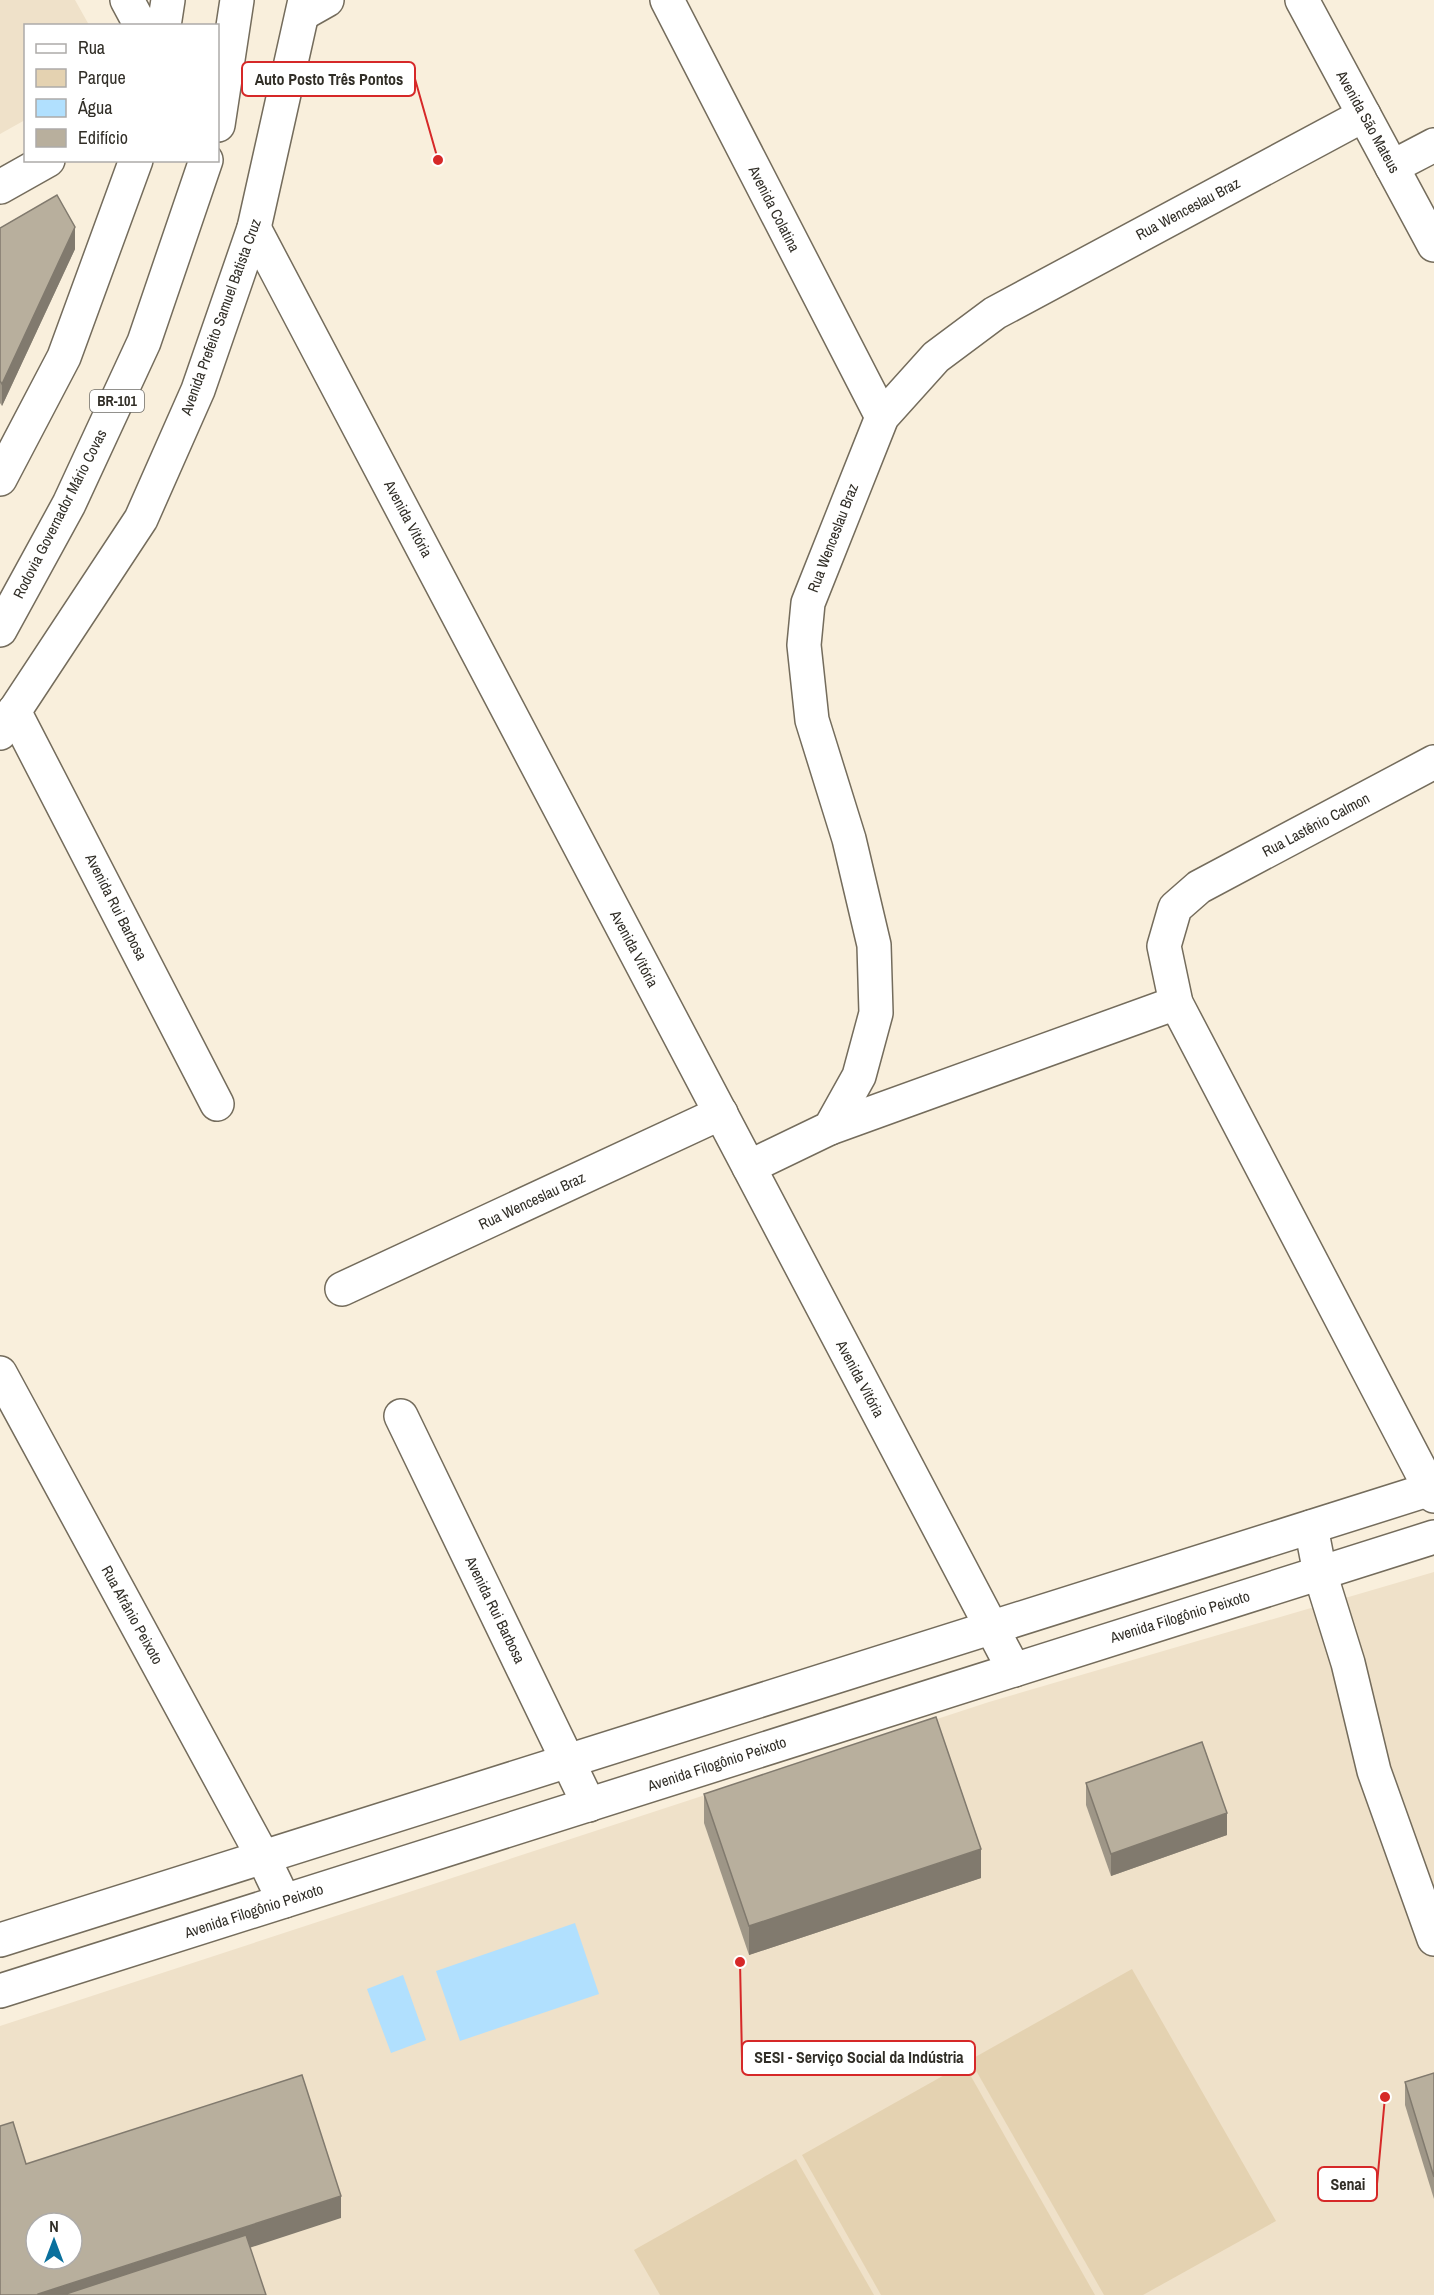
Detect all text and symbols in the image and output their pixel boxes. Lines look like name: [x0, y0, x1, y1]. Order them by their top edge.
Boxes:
legend: [24, 24, 219, 162]
text: Rua: [78, 35, 105, 60]
callout: Auto Posto Três Pontos: [242, 62, 415, 96]
text: Parque: [78, 65, 126, 90]
street label: Avenida São Mateus: [1331, 66, 1405, 177]
text: Auto Posto Três Pontos: [255, 68, 403, 90]
text: Água: [77, 95, 112, 120]
text: Edifício: [78, 125, 128, 150]
street label: Avenida Colatina: [743, 161, 805, 256]
street label: Rua Wenceslau Braz: [1132, 172, 1244, 245]
street label: Avenida Prefeito Samuel Batista Cruz: [175, 216, 266, 419]
road number: BR-101: [90, 390, 144, 412]
street label: Rodovia Governador Mário Covas: [8, 426, 111, 602]
street label: Avenida Vitória: [379, 476, 438, 561]
street label: Rua Wenceslau Braz: [802, 480, 863, 595]
street label: Rua Lastênio Calmon: [1258, 787, 1373, 862]
street label: Avenida Rui Barbosa: [80, 849, 152, 964]
street label: Avenida Vitória: [605, 906, 664, 991]
street label: Rua Wenceslau Braz: [475, 1167, 588, 1234]
street label: Avenida Vitória: [831, 1336, 890, 1421]
street label: Avenida Rui Barbosa: [460, 1552, 531, 1667]
street label: Rua Afrânio Peixoto: [97, 1562, 168, 1668]
street label: Avenida Filogônio Peixoto: [1107, 1585, 1252, 1648]
street label: Avenida Filogônio Peixoto: [644, 1731, 789, 1796]
street label: Avenida Filogônio Peixoto: [181, 1878, 326, 1943]
callout: SESI - Serviço Social da Indústria: [742, 2041, 975, 2075]
text: SESI - Serviço Social da Indústria: [754, 2046, 964, 2068]
callout: Senai: [1318, 2167, 1377, 2201]
text: Senai: [1330, 2173, 1366, 2195]
north arrow: [24, 2211, 84, 2271]
text: N: [49, 2215, 59, 2237]

